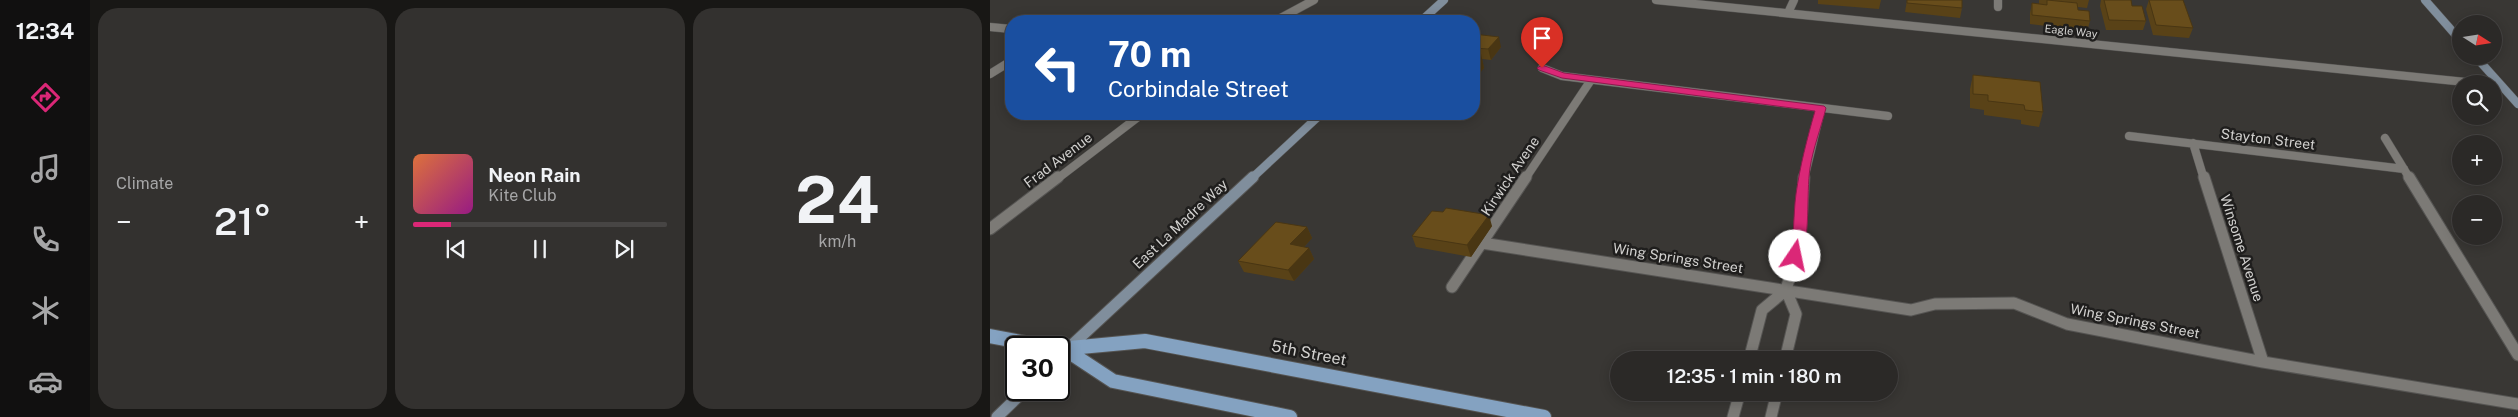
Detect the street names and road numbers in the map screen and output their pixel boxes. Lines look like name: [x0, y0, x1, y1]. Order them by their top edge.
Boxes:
street label: Eagle Way: [2044, 22, 2098, 40]
street label: Stayton Street: [2220, 125, 2316, 153]
street label: Frad Avenue: [1021, 129, 1095, 191]
street label: Kirwick Avene: [1478, 133, 1542, 219]
street label: East La Madre Way: [1129, 176, 1231, 272]
street label: Winsome Avenue: [2217, 193, 2267, 303]
street label: Wing Springs Street: [1612, 240, 1744, 276]
street label: Wing Springs Street: [2069, 301, 2201, 341]
street label: 5th Street: [1270, 336, 1348, 370]

